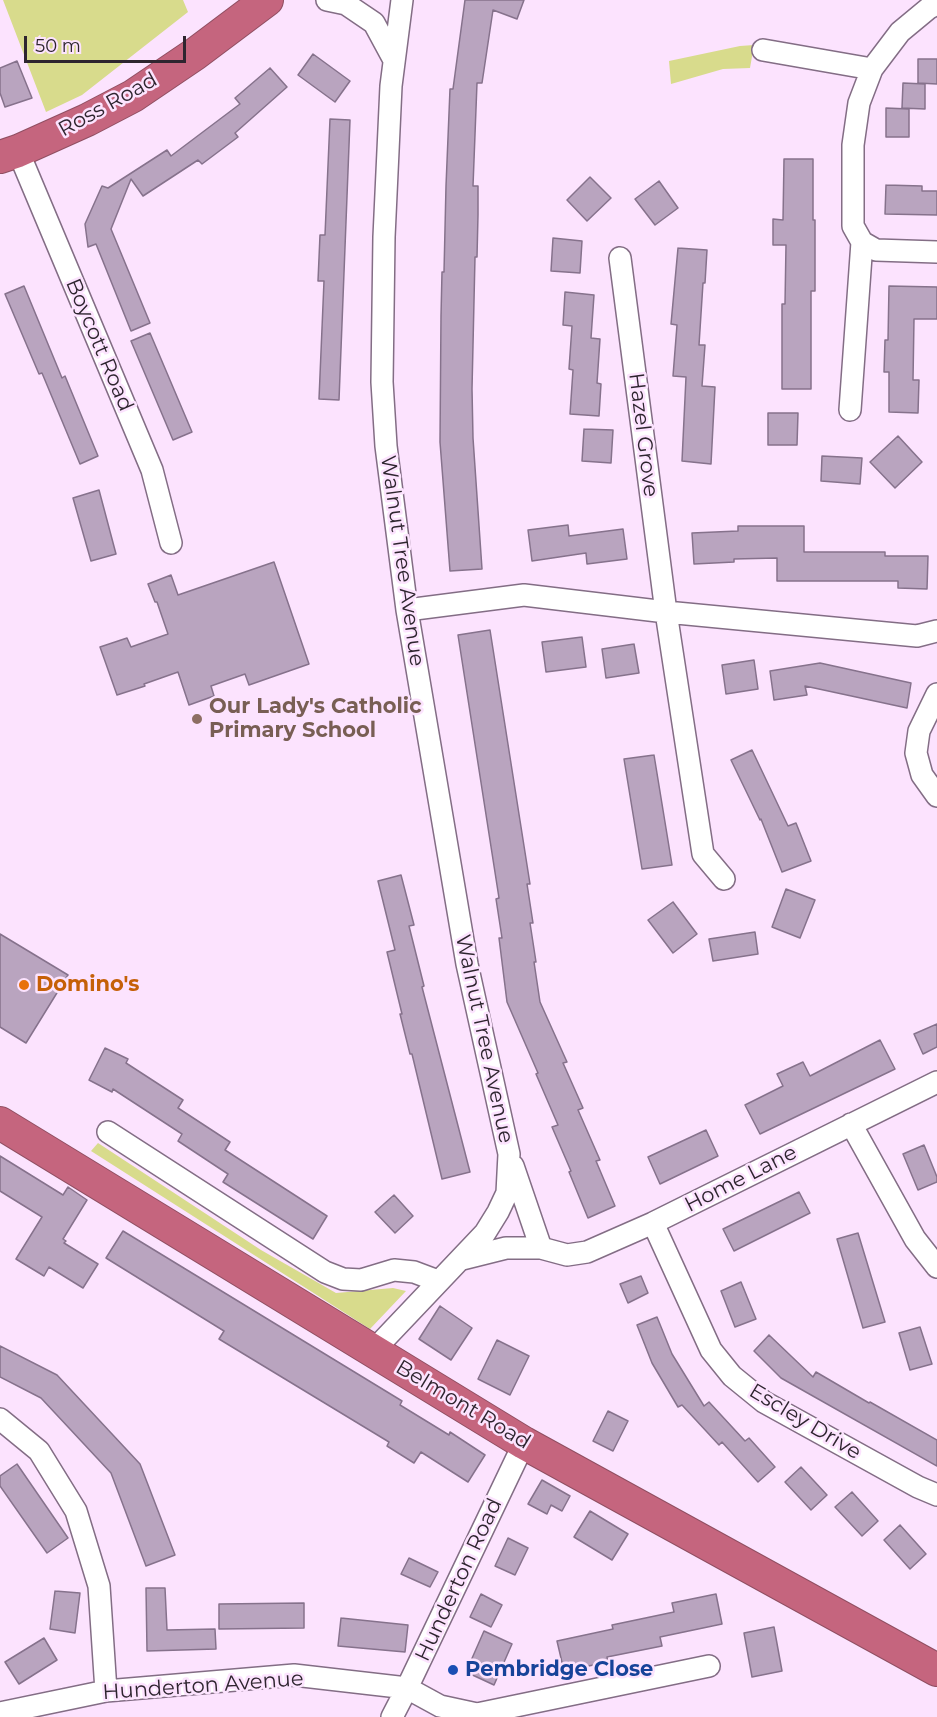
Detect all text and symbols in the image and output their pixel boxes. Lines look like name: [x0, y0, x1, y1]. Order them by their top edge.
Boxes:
scale bar: [27, 24, 189, 62]
text: 50 m: [35, 35, 81, 57]
street label: Ross Road: [54, 67, 162, 143]
street label: Boycott Road: [60, 275, 138, 415]
street label: Hazel Grove: [623, 372, 663, 498]
street label: Walnut Tree Avenue: [375, 454, 429, 668]
place label: Our Lady's Catholic Primary School: [209, 694, 422, 744]
marker: Our Lady's Catholic Primary School: [190, 712, 204, 726]
street label: Walnut Tree Avenue: [450, 932, 518, 1146]
place label: Domino's: [36, 972, 139, 998]
marker: Domino's: [17, 978, 31, 992]
street label: Home Lane: [681, 1140, 801, 1218]
street label: Belmont Road: [391, 1355, 535, 1455]
street label: Escley Drive: [745, 1379, 865, 1465]
street label: Hunderton Road: [410, 1494, 508, 1666]
place label: Pembridge Close: [465, 1657, 653, 1683]
marker: Pembridge Close: [446, 1663, 460, 1677]
street label: Hunderton Avenue: [102, 1666, 304, 1706]

